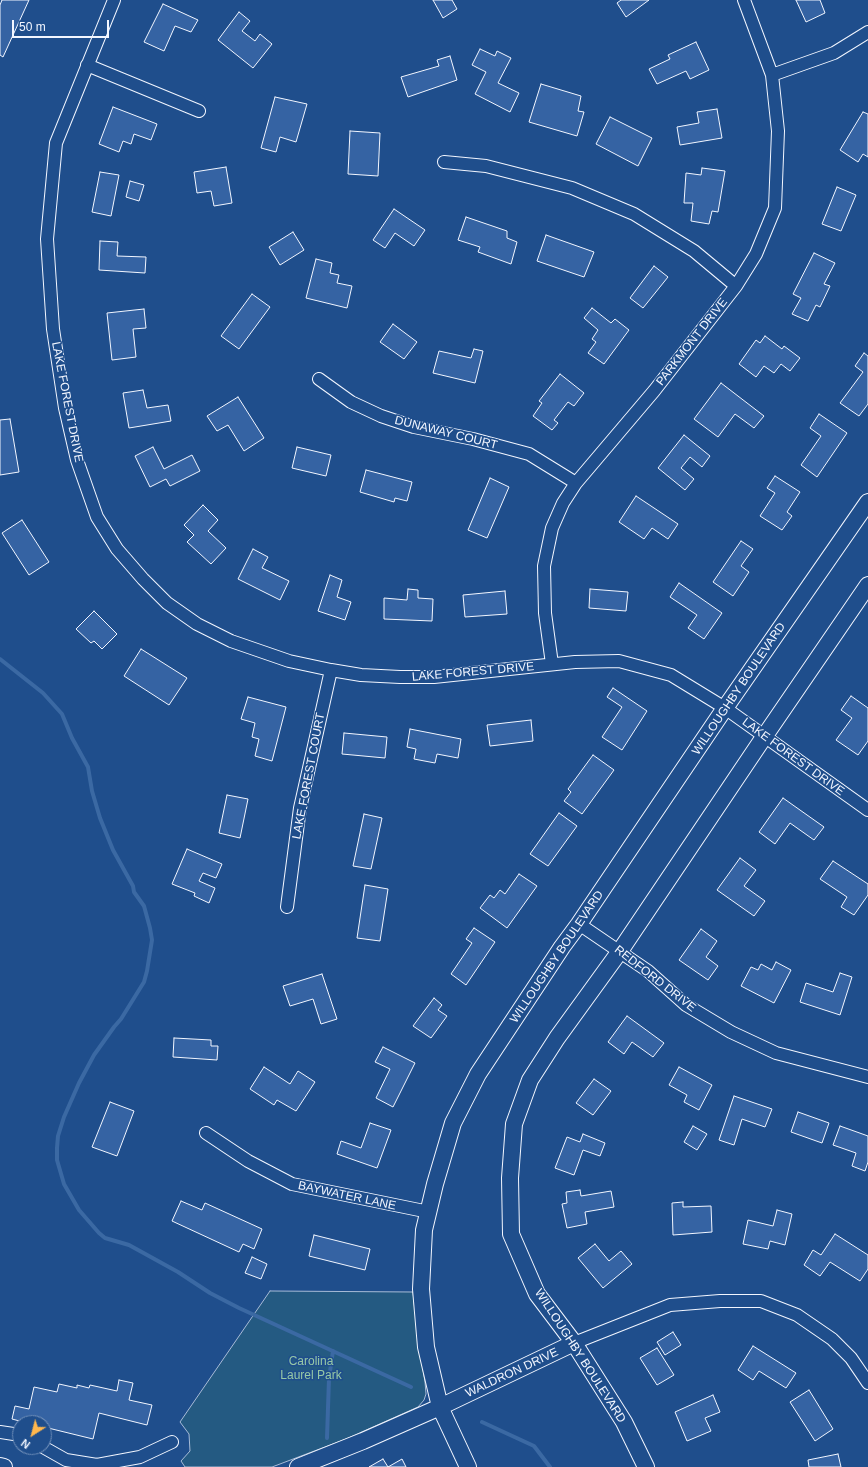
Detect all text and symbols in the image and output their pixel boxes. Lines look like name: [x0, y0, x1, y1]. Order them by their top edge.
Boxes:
scale bar: [14, 12, 111, 38]
text: 50 m: [19, 20, 46, 34]
street label: PARKMONT DRIVE: [653, 295, 731, 389]
street label: LAKE FOREST DRIVE: [48, 340, 86, 464]
street label: DUNAWAY COURT: [393, 413, 499, 453]
street label: WILLOUGHBY BOULEVARD: [689, 620, 789, 758]
street label: LAKE FOREST DRIVE: [411, 659, 535, 685]
street label: LAKE FOREST COURT: [290, 712, 328, 840]
street label: LAKE FOREST DRIVE: [739, 715, 847, 799]
street label: WILLOUGHBY BOULEVARD: [507, 888, 607, 1026]
street label: REDFORD DRIVE: [611, 943, 699, 1015]
street label: BAYWATER LANE: [297, 1179, 397, 1213]
street label: WILLOUGHBY BOULEVARD: [531, 1286, 629, 1426]
street label: WALDRON DRIVE: [463, 1345, 561, 1401]
park label: Carolina Laurel Park: [280, 1355, 342, 1383]
north arrow: [12, 1415, 52, 1455]
text: N: [19, 1437, 32, 1451]

